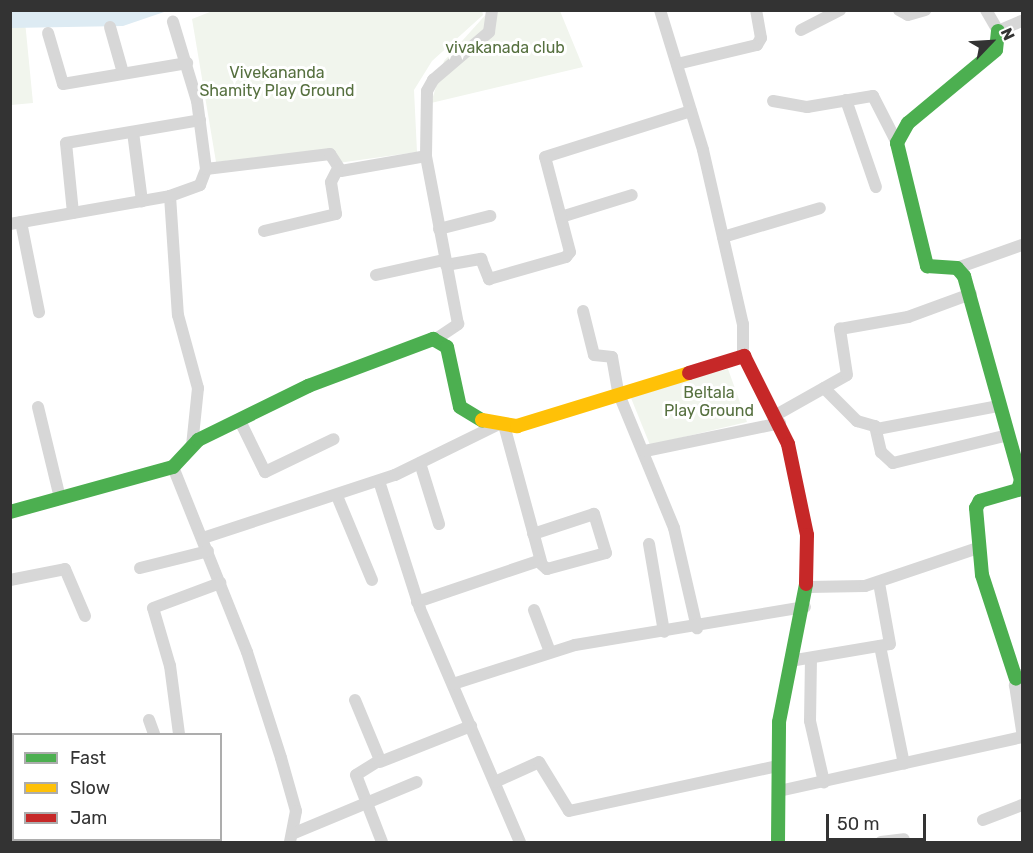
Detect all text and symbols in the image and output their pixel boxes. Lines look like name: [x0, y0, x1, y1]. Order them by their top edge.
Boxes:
north arrow: [961, 12, 1021, 72]
text: N: [997, 25, 1019, 43]
park label: vivakanada club: [445, 38, 565, 58]
park label: Vivekananda Shamity Play Ground: [199, 63, 355, 101]
park label: Beltala Play Ground: [664, 383, 754, 421]
legend: [12, 733, 222, 841]
text: Fast: [70, 747, 106, 769]
text: Slow: [70, 777, 110, 799]
scale bar: [829, 802, 930, 840]
text: Jam: [70, 807, 107, 829]
text: 50 m: [837, 813, 880, 835]

